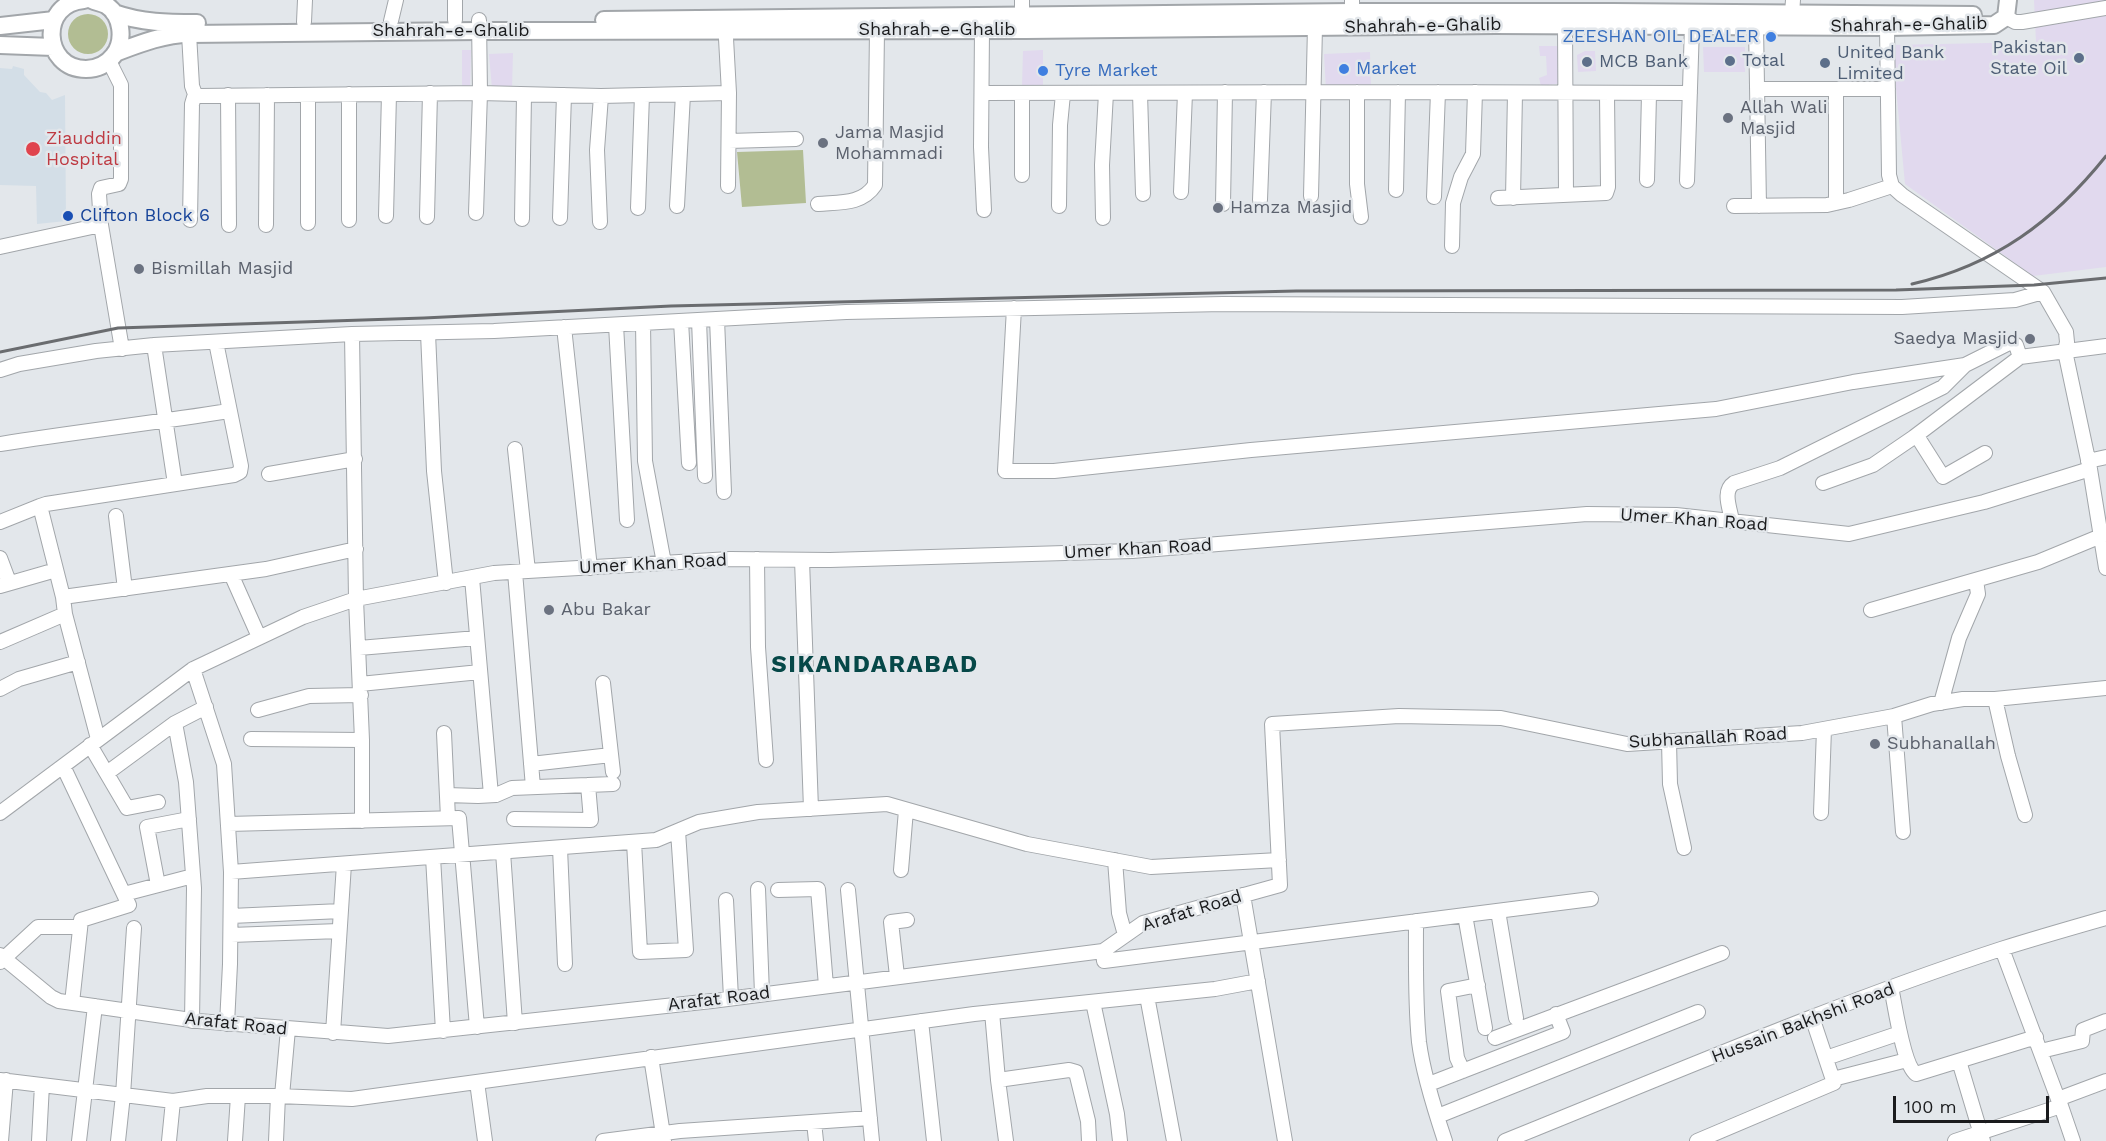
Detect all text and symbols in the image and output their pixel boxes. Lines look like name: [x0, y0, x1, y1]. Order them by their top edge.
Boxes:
street label: Shahrah-e-Ghalib: [1830, 13, 1988, 37]
street label: Shahrah-e-Ghalib: [1344, 14, 1502, 38]
street label: Shahrah-e-Ghalib: [858, 19, 1016, 41]
street label: Shahrah-e-Ghalib: [372, 20, 530, 42]
place label: ZEESHAN OIL DEALER: [1562, 26, 1759, 48]
marker: ZEESHAN OIL DEALER: [1764, 30, 1778, 44]
place label: Pakistan State Oil: [1990, 37, 2067, 80]
place label: United Bank Limited: [1837, 42, 1944, 84]
place label: Total: [1742, 50, 1785, 72]
place label: MCB Bank: [1599, 51, 1688, 73]
marker: Pakistan State Oil: [2072, 51, 2086, 65]
marker: Total: [1723, 54, 1737, 68]
marker: MCB Bank: [1580, 55, 1594, 69]
marker: United Bank Limited: [1818, 56, 1832, 70]
place label: Market: [1356, 58, 1416, 80]
place label: Tyre Market: [1055, 60, 1158, 82]
marker: Market: [1337, 62, 1351, 76]
marker: Tyre Market: [1036, 64, 1050, 78]
place label: Allah Wali Masjid: [1740, 97, 1827, 140]
marker: Allah Wali Masjid: [1721, 111, 1735, 125]
place label: Jama Masjid Mohammadi: [835, 122, 944, 164]
place label: Ziauddin Hospital: [46, 128, 122, 170]
marker: Jama Masjid Mohammadi: [816, 136, 830, 150]
marker: Ziauddin Hospital: [24, 140, 42, 158]
place label: Hamza Masjid: [1230, 197, 1352, 219]
marker: Hamza Masjid: [1211, 201, 1225, 215]
place label: Clifton Block 6: [80, 205, 210, 227]
marker: Clifton Block 6: [61, 209, 75, 223]
place label: Bismillah Masjid: [151, 258, 293, 280]
marker: Bismillah Masjid: [132, 262, 146, 276]
place label: Saedya Masjid: [1894, 328, 2018, 350]
marker: Saedya Masjid: [2023, 332, 2037, 346]
street label: Umer Khan Road: [1619, 504, 1769, 536]
street label: Umer Khan Road: [1064, 534, 1212, 564]
street label: Umer Khan Road: [579, 549, 727, 579]
place label: Abu Bakar: [561, 599, 651, 621]
marker: Abu Bakar: [542, 603, 556, 617]
district label: SIKANDARABAD: [771, 651, 979, 679]
street label: Subhanallah Road: [1628, 723, 1788, 753]
place label: Subhanallah: [1887, 733, 1996, 755]
marker: Subhanallah: [1868, 737, 1882, 751]
street label: Arafat Road: [1140, 886, 1244, 936]
street label: Hussain Bakhshi Road: [1708, 978, 1898, 1068]
street label: Arafat Road: [667, 982, 771, 1016]
street label: Arafat Road: [184, 1008, 288, 1040]
scale bar: [1896, 1084, 2052, 1122]
text: 100 m: [1904, 1096, 1957, 1117]

